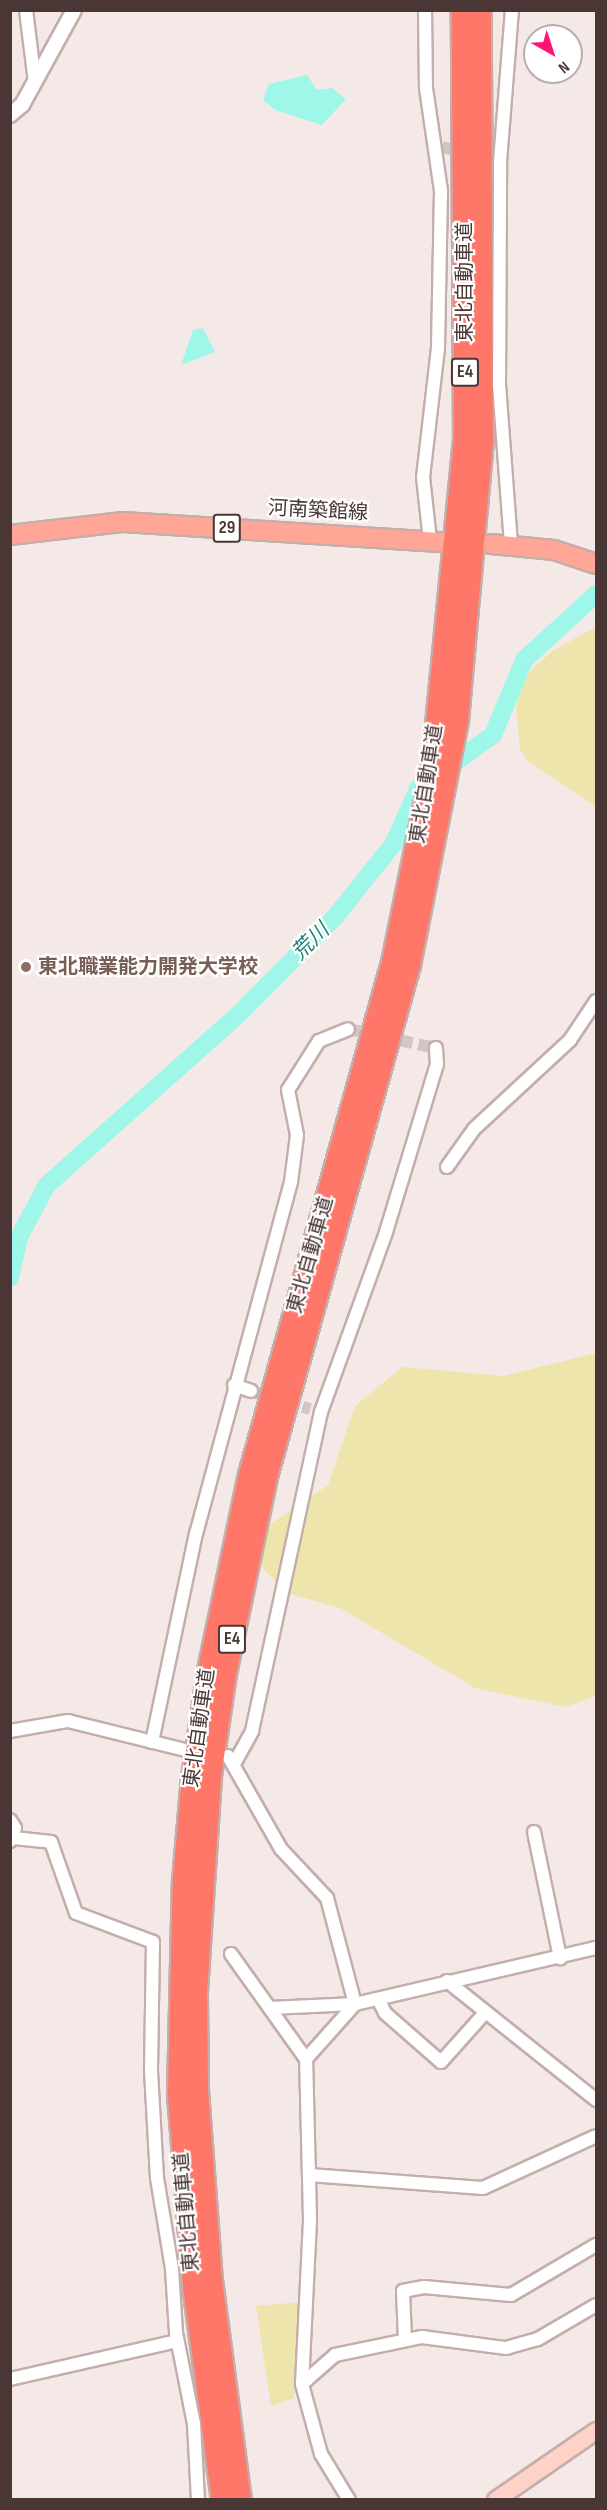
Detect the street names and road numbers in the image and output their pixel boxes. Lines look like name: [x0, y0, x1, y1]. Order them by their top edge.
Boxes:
street label: 東北自動車道: [453, 222, 477, 342]
road number: E4: [450, 357, 480, 387]
street label: 河南築館線: [267, 496, 369, 526]
road number: 29: [212, 513, 242, 543]
street label: 東北自動車道: [406, 723, 448, 845]
street label: 東北自動車道: [283, 1194, 339, 1316]
road number: E4: [217, 1624, 247, 1654]
street label: 東北自動車道: [180, 1667, 220, 1789]
street label: 東北自動車道: [170, 2151, 204, 2273]

